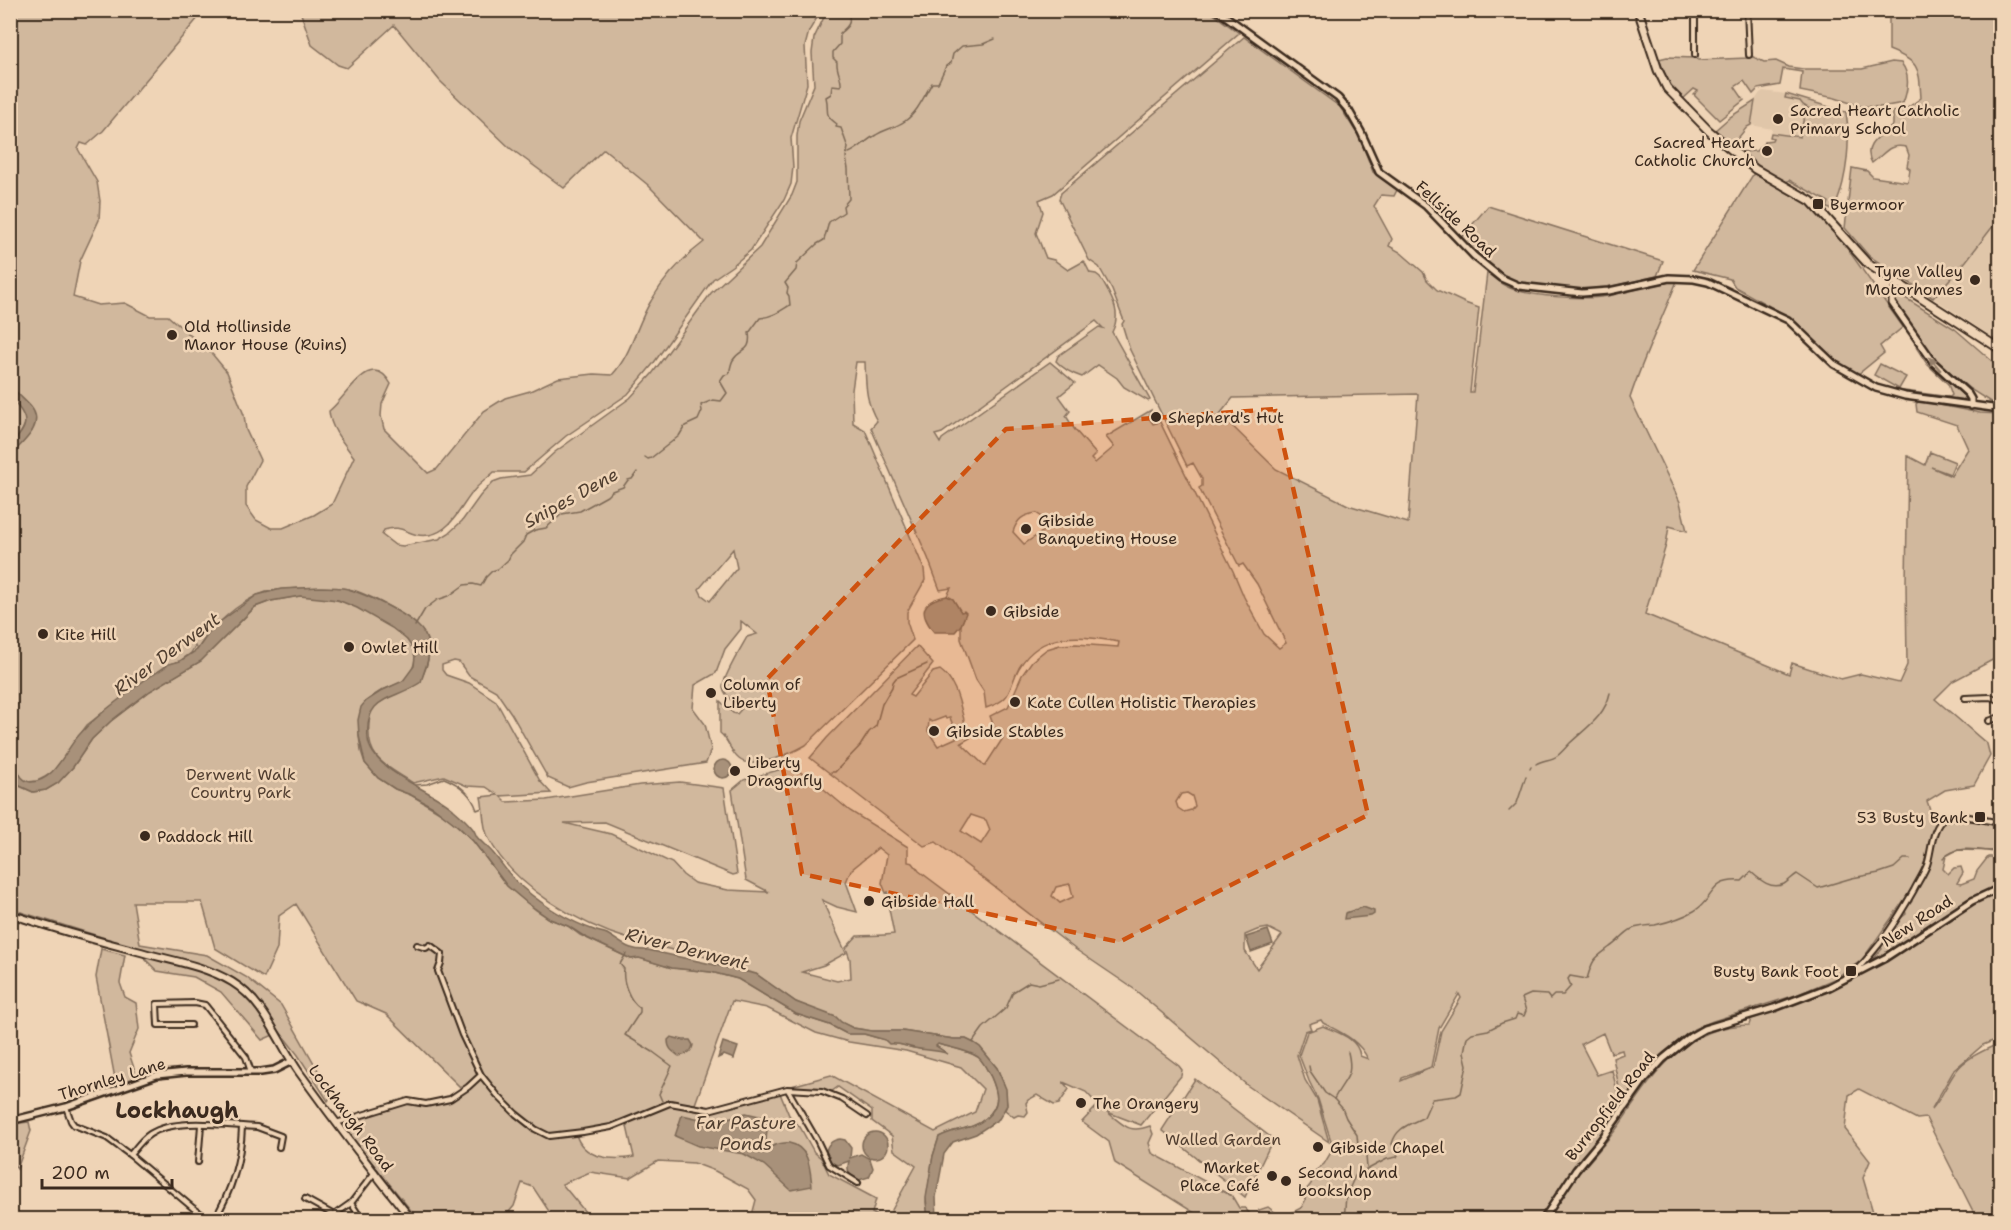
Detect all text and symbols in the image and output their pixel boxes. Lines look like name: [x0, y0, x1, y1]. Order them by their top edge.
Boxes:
place label: Sacred Heart Catholic Primary School: [1790, 100, 1960, 139]
marker: Sacred Heart Catholic Primary School: [1771, 112, 1785, 126]
place label: Sacred Heart Catholic Church: [1634, 132, 1755, 171]
marker: Sacred Heart Catholic Church: [1760, 144, 1774, 158]
street label: Fellside Road: [1411, 176, 1501, 262]
place label: Byermoor: [1830, 194, 1905, 215]
marker: Byermoor: [1811, 197, 1825, 211]
place label: Tyne Valley Motorhomes: [1865, 261, 1963, 300]
marker: Tyne Valley Motorhomes: [1968, 273, 1982, 287]
place label: Old Hollinside Manor House (Ruins): [184, 316, 347, 355]
marker: Old Hollinside Manor House (Ruins): [165, 328, 179, 342]
one-way arrow: [1929, 357, 1942, 372]
place label: Shepherd's Hut: [1168, 407, 1284, 428]
marker: Shepherd's Hut: [1149, 410, 1163, 424]
water label: Snipes Dene: [520, 462, 622, 534]
place label: Gibside Banqueting House: [1038, 510, 1177, 549]
marker: Gibside Banqueting House: [1019, 522, 1033, 536]
place label: Gibside: [1003, 601, 1060, 622]
marker: Gibside: [984, 604, 998, 618]
water label: River Derwent: [109, 607, 225, 701]
place label: Kite Hill: [55, 624, 116, 645]
marker: Kite Hill: [36, 627, 50, 641]
place label: Owlet Hill: [361, 637, 438, 658]
marker: Owlet Hill: [342, 640, 356, 654]
place label: Column of Liberty: [723, 674, 801, 713]
marker: Column of Liberty: [704, 686, 718, 700]
place label: Kate Cullen Holistic Therapies: [1027, 692, 1256, 713]
marker: Kate Cullen Holistic Therapies: [1008, 695, 1022, 709]
place label: Gibside Stables: [946, 721, 1064, 742]
marker: Gibside Stables: [927, 724, 941, 738]
place label: Liberty Dragonfly: [747, 752, 822, 791]
park label: Derwent Walk Country Park: [186, 764, 296, 803]
marker: Liberty Dragonfly: [728, 764, 742, 778]
place label: 53 Busty Bank: [1857, 807, 1968, 828]
marker: 53 Busty Bank: [1973, 810, 1987, 824]
place label: Paddock Hill: [157, 826, 253, 847]
marker: Paddock Hill: [138, 829, 152, 843]
street label: New Road: [1878, 890, 1956, 952]
place label: Gibside Hall: [881, 891, 974, 912]
marker: Gibside Hall: [862, 894, 876, 908]
water label: River Derwent: [623, 922, 751, 976]
place label: Busty Bank Foot: [1713, 961, 1839, 982]
marker: Busty Bank Foot: [1844, 964, 1858, 978]
street label: Burnopfield Road: [1561, 1047, 1659, 1165]
street label: Thornley Lane: [56, 1053, 168, 1105]
street label: Lockhaugh Road: [304, 1060, 398, 1176]
place label: The Orangery: [1093, 1093, 1199, 1114]
district label: Lockhaugh: [115, 1096, 239, 1125]
marker: The Orangery: [1074, 1096, 1088, 1110]
water label: Far Pasture Ponds: [696, 1111, 796, 1156]
park label: Walled Garden: [1165, 1129, 1281, 1150]
place label: Gibside Chapel: [1330, 1137, 1444, 1158]
marker: Gibside Chapel: [1311, 1140, 1325, 1154]
scale bar: [42, 1152, 172, 1190]
place label: Market Place Café: [1180, 1157, 1260, 1196]
text: 200 m: [51, 1161, 110, 1185]
place label: Second hand bookshop: [1298, 1162, 1398, 1201]
marker: Market Place Café: [1265, 1169, 1279, 1183]
marker: Second hand bookshop: [1279, 1174, 1293, 1188]

